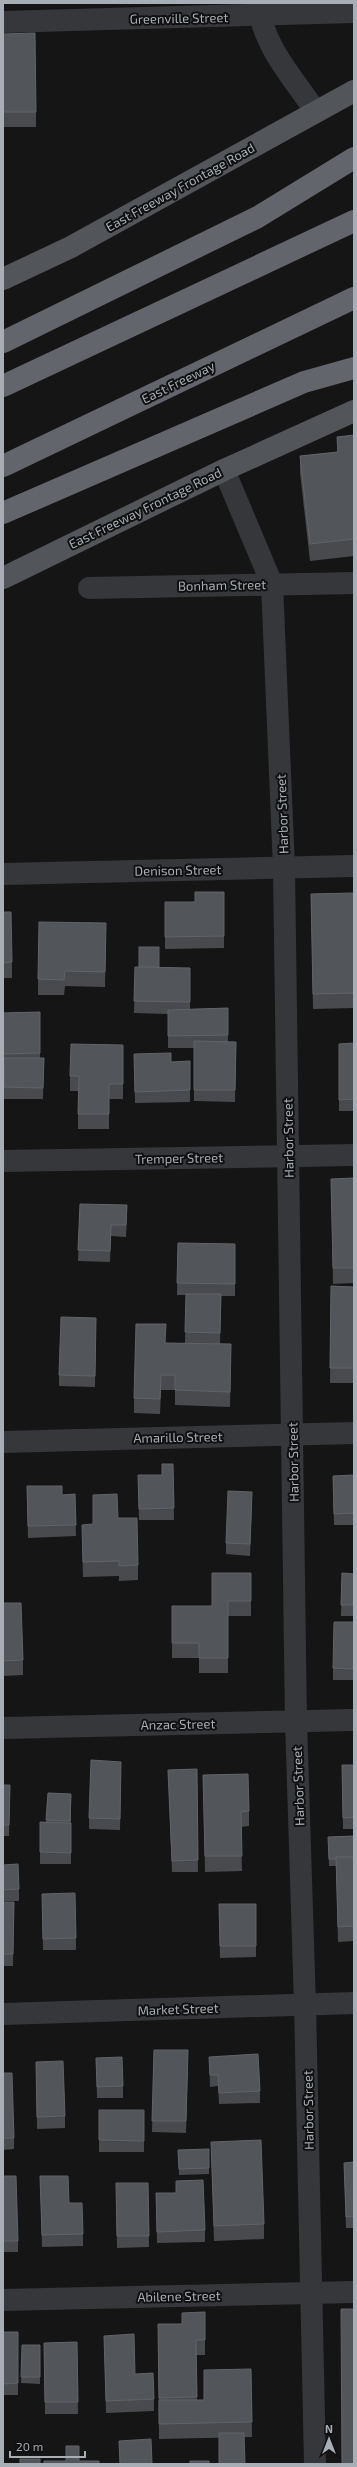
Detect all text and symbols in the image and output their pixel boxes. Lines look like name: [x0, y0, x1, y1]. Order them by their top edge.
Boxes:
street label: Greenville Street: [130, 9, 228, 27]
street label: East Freeway Frontage Road: [103, 139, 257, 235]
street label: East Freeway: [139, 357, 217, 407]
street label: East Freeway Frontage Road: [66, 464, 224, 552]
street label: Bonham Street: [178, 576, 266, 594]
street label: Harbor Street: [273, 774, 291, 854]
street label: Denison Street: [134, 861, 222, 879]
street label: Harbor Street: [279, 1098, 297, 1178]
street label: Tremper Street: [135, 1149, 223, 1167]
street label: Harbor Street: [284, 1422, 302, 1502]
street label: Amarillo Street: [133, 1428, 223, 1446]
street label: Anzac Street: [140, 1715, 216, 1733]
street label: Harbor Street: [289, 1746, 307, 1826]
street label: Market Street: [137, 2000, 219, 2018]
street label: Harbor Street: [299, 2070, 317, 2150]
street label: Abilene Street: [137, 2287, 221, 2305]
north arrow: [309, 2419, 349, 2459]
text: N: [325, 2422, 333, 2435]
scale bar: [10, 2433, 85, 2459]
text: 20 m: [16, 2439, 43, 2453]

